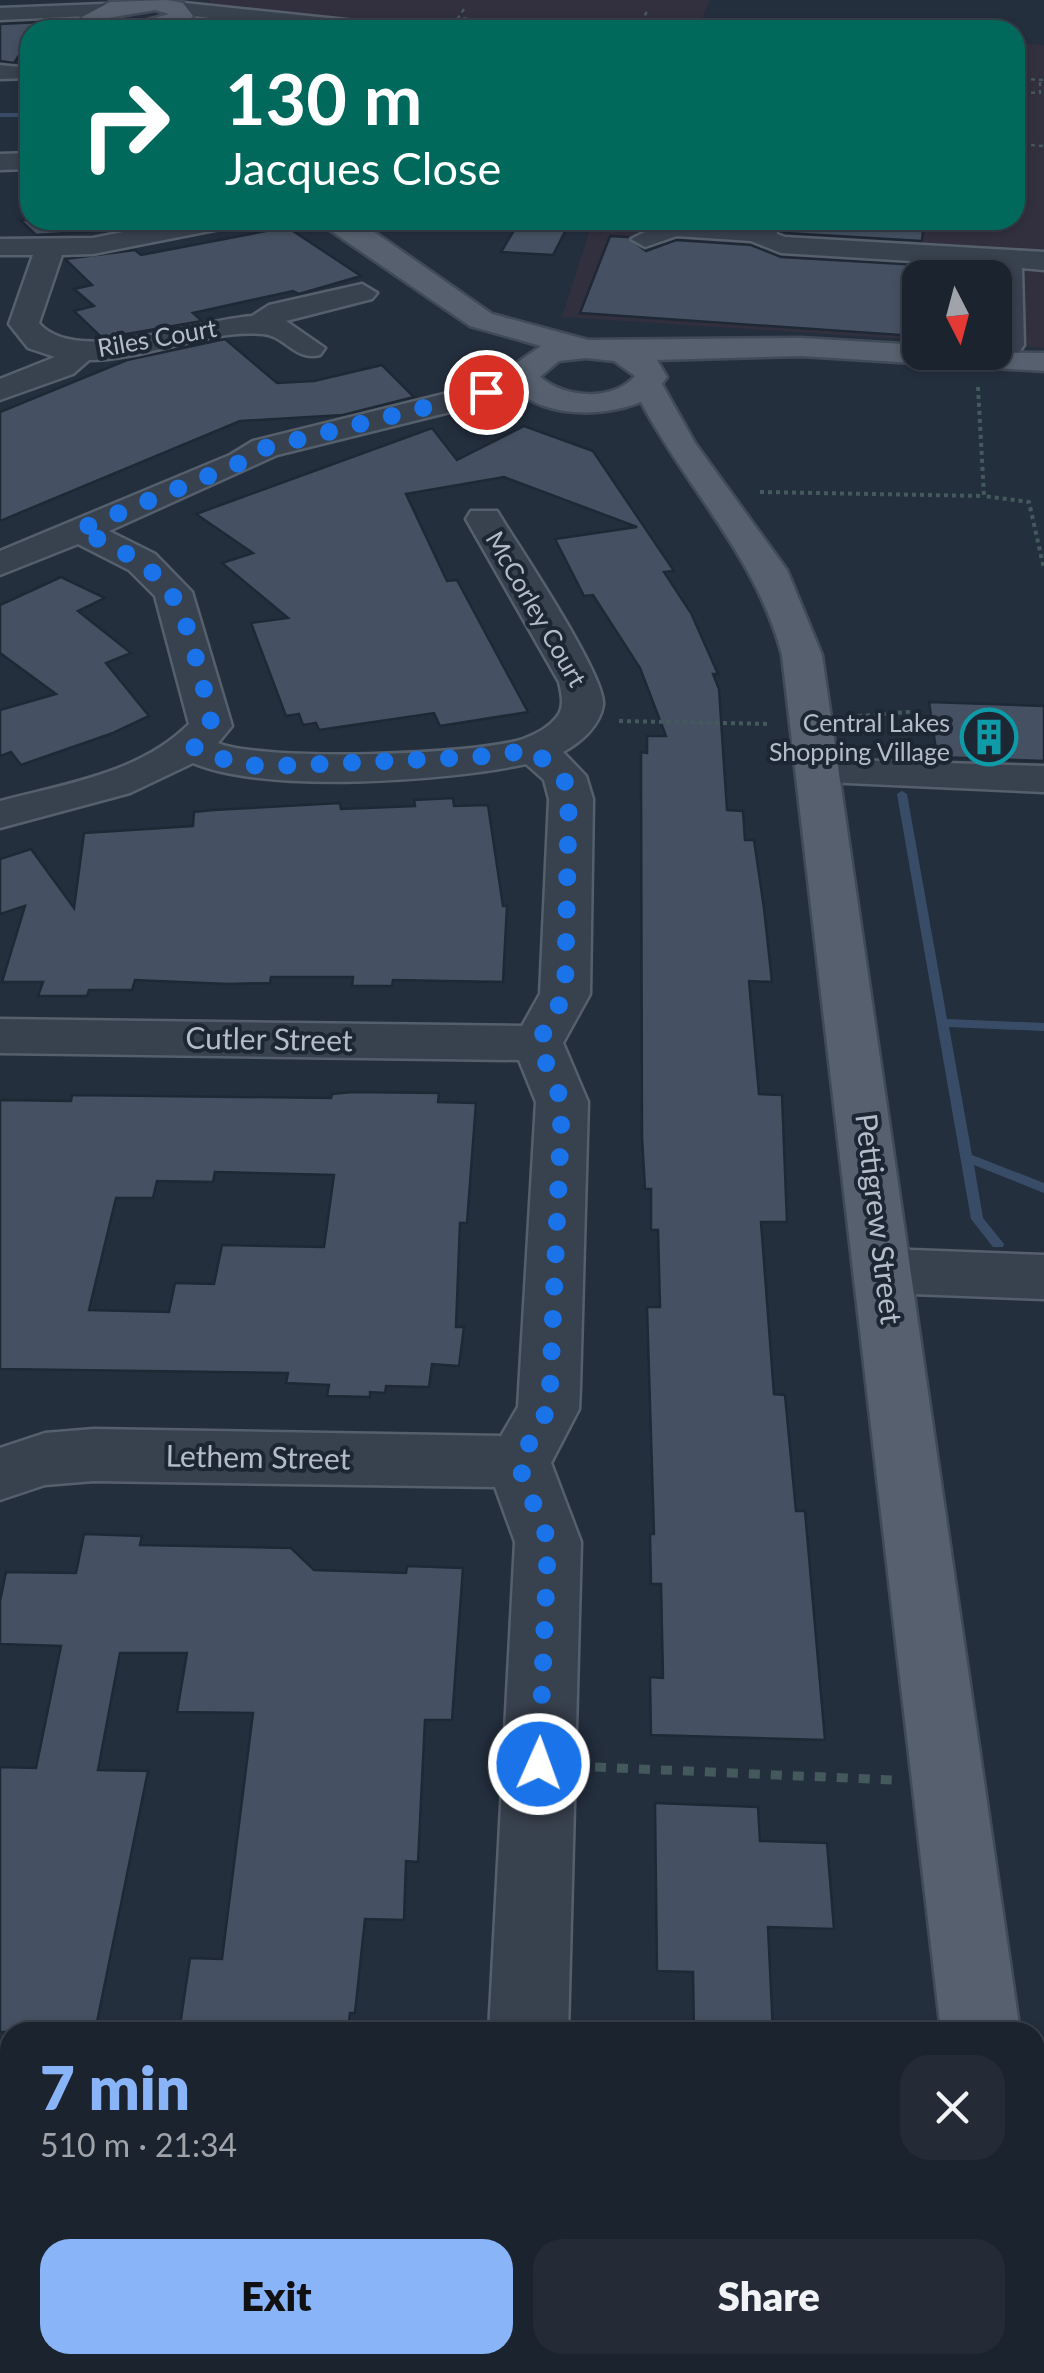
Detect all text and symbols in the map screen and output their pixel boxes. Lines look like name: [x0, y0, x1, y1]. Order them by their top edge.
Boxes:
text: 130 m: [225, 56, 422, 140]
icon: right: [60, 60, 190, 190]
text: Jacques Close: [225, 141, 501, 195]
north arrow: [902, 260, 1012, 370]
map controls: [902, 260, 1012, 370]
street label: Riles Court: [95, 312, 219, 362]
pin: [444, 350, 529, 435]
icon: arrive: [459, 365, 514, 420]
street label: McCorley Court: [480, 526, 593, 692]
place label: Central Lakes Shopping Village: [769, 707, 950, 766]
building icon: Central Lakes Shopping Village: [959, 707, 1019, 767]
street label: Cutler Street: [185, 1019, 353, 1057]
street label: Pettigrew Street: [849, 1111, 911, 1326]
street label: Lethem Street: [165, 1436, 351, 1476]
position arrow: [487, 1712, 591, 1816]
text: 7 min: [40, 2051, 190, 2123]
button: close: [900, 2055, 1005, 2160]
text: 510 m · 21:34: [40, 2125, 237, 2164]
button: Exit: [40, 2239, 513, 2354]
button: Share: [533, 2239, 1005, 2354]

